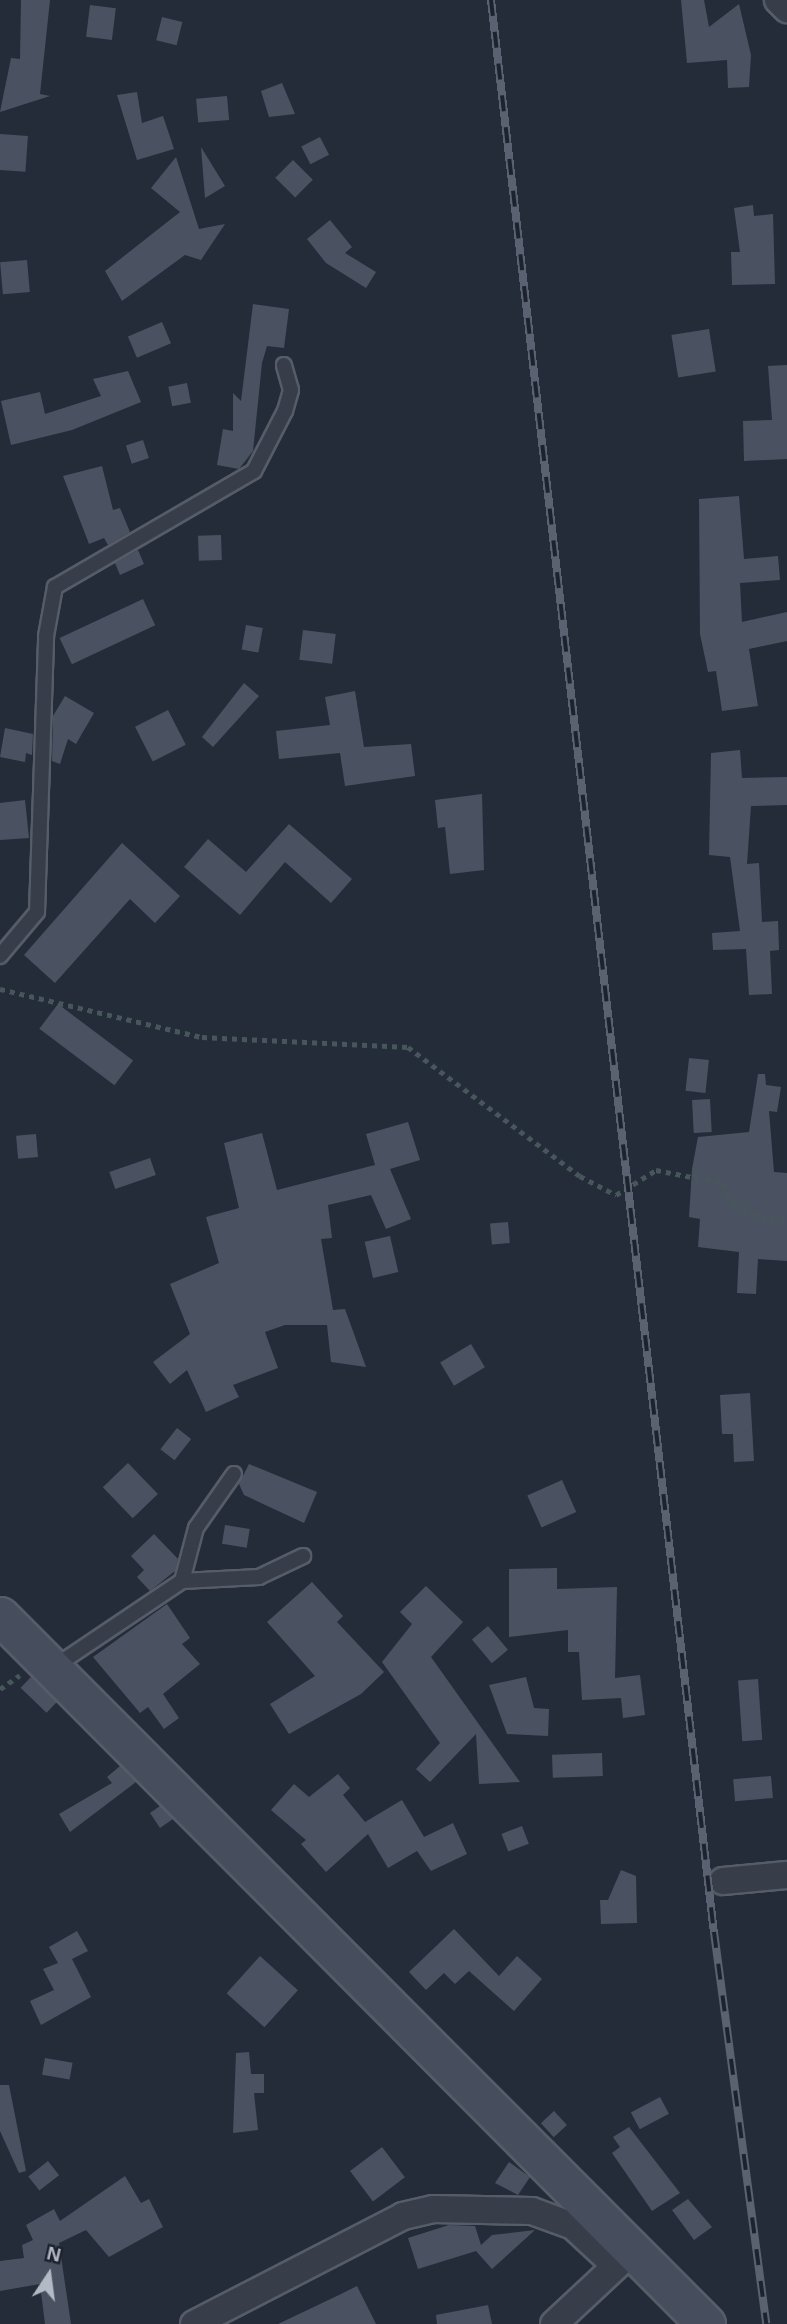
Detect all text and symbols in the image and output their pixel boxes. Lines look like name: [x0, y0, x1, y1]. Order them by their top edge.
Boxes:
north arrow: [14, 2240, 84, 2310]
text: N: [45, 2242, 63, 2266]

